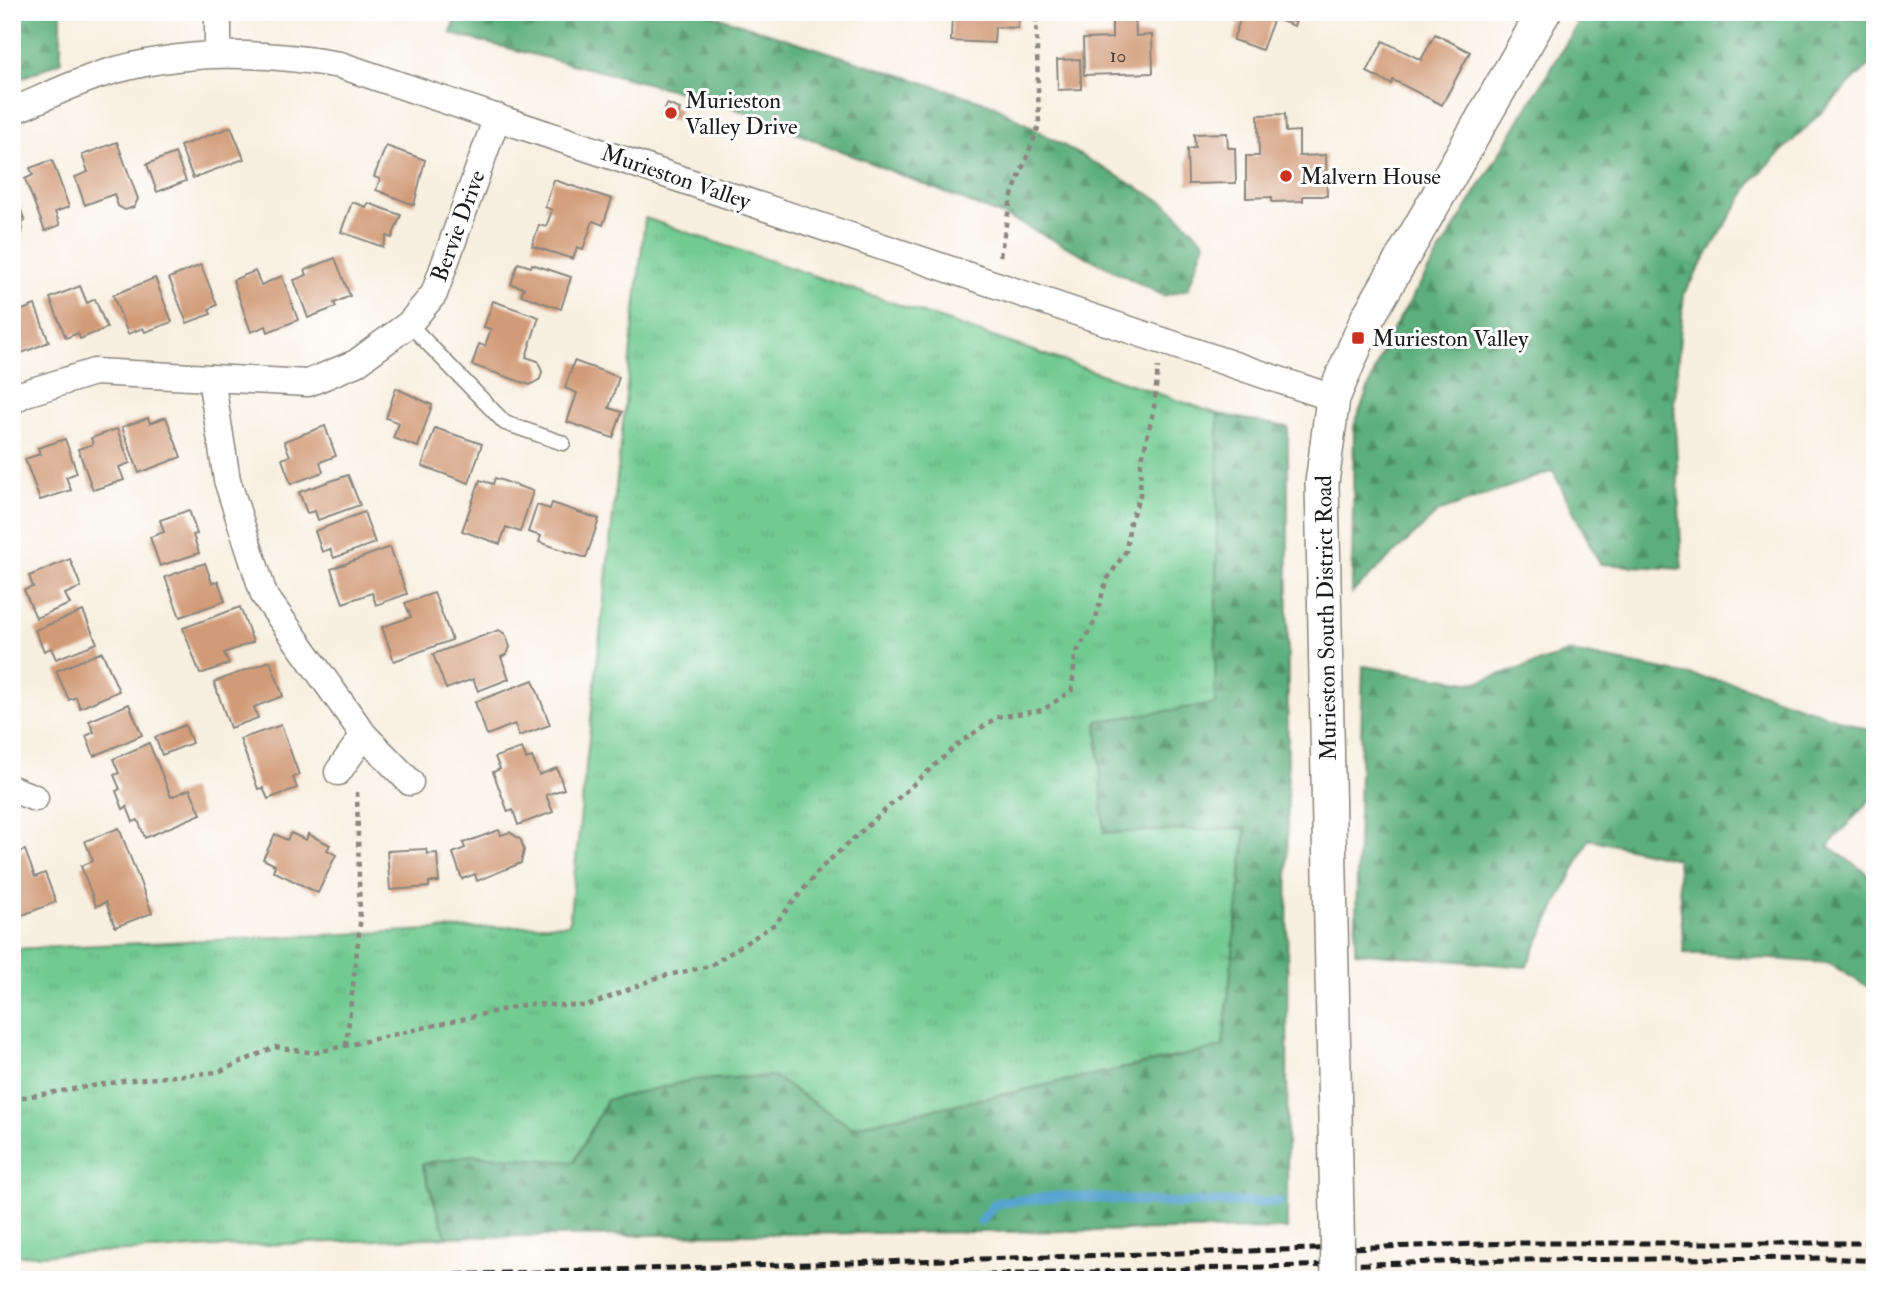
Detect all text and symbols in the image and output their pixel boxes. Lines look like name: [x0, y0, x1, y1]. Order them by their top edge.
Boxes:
house number: 10: [1110, 44, 1126, 68]
place label: Murieston Valley Drive: [685, 86, 798, 141]
marker: Murieston Valley Drive: [663, 105, 679, 121]
street label: Murieston Valley: [597, 138, 755, 216]
place label: Malvern House: [1300, 162, 1441, 191]
street label: Bervie Drive: [424, 166, 492, 286]
marker: Malvern House: [1278, 168, 1294, 184]
place label: Murieston Valley: [1372, 324, 1529, 353]
marker: Murieston Valley: [1350, 330, 1366, 346]
street label: Murieston South District Road: [1309, 475, 1343, 761]

